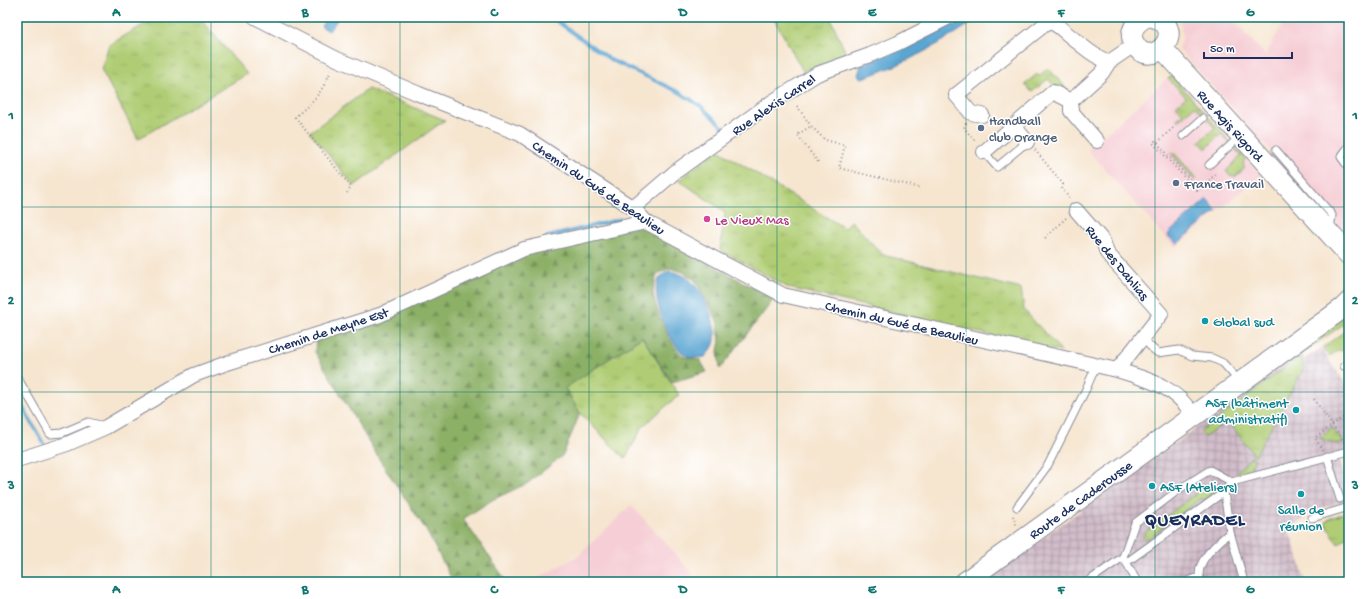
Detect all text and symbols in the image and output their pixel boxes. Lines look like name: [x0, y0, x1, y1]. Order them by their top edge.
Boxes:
text: A: [111, 6, 121, 21]
text: B: [301, 6, 310, 21]
text: C: [489, 6, 499, 21]
text: D: [678, 6, 688, 21]
text: E: [868, 6, 877, 21]
text: F: [1057, 6, 1066, 21]
text: G: [1246, 6, 1255, 21]
scale bar: [1204, 34, 1292, 60]
text: 50 m: [1210, 43, 1235, 57]
street label: Rue Alexis Carrel: [729, 72, 820, 140]
street label: Rue Agis Rigord: [1192, 87, 1267, 167]
text: 1: [7, 109, 14, 124]
text: 1: [1351, 109, 1358, 124]
place label: Handball club Orange: [989, 114, 1058, 147]
marker: Handball club Orange: [976, 123, 986, 133]
street label: Chemin du Gué de Beaulieu: [528, 138, 668, 240]
place label: France Travail: [1183, 177, 1264, 194]
marker: France Travail: [1171, 178, 1181, 188]
place label: Le Vieux Mas: [715, 213, 789, 230]
marker: Le Vieux Mas: [702, 214, 712, 224]
street label: Rue des Dahlias: [1081, 223, 1152, 305]
text: 2: [8, 294, 15, 309]
text: 2: [1352, 294, 1359, 309]
street label: Chemin du Gué de Beaulieu: [823, 299, 980, 350]
street label: Chemin de Meyne Est: [267, 305, 392, 360]
place label: Global sud: [1213, 315, 1275, 332]
marker: Global sud: [1200, 316, 1210, 326]
place label: ASF (bâtiment administratif): [1205, 396, 1289, 429]
marker: ASF (bâtiment administratif): [1291, 405, 1301, 415]
street label: Route de Caderousse: [1027, 457, 1137, 544]
text: 3: [7, 479, 15, 494]
text: 3: [1351, 479, 1359, 494]
place label: ASF (Ateliers): [1160, 480, 1238, 497]
marker: ASF (Ateliers): [1147, 481, 1157, 491]
marker: Salle de réunion: [1296, 489, 1306, 499]
place label: Salle de réunion: [1278, 503, 1325, 536]
district label: QUEYRADEL: [1145, 511, 1246, 532]
text: A: [111, 583, 121, 598]
text: B: [301, 583, 310, 598]
text: C: [489, 583, 499, 598]
text: D: [678, 583, 688, 598]
text: E: [868, 583, 877, 598]
text: F: [1057, 583, 1066, 598]
text: G: [1246, 583, 1255, 598]

